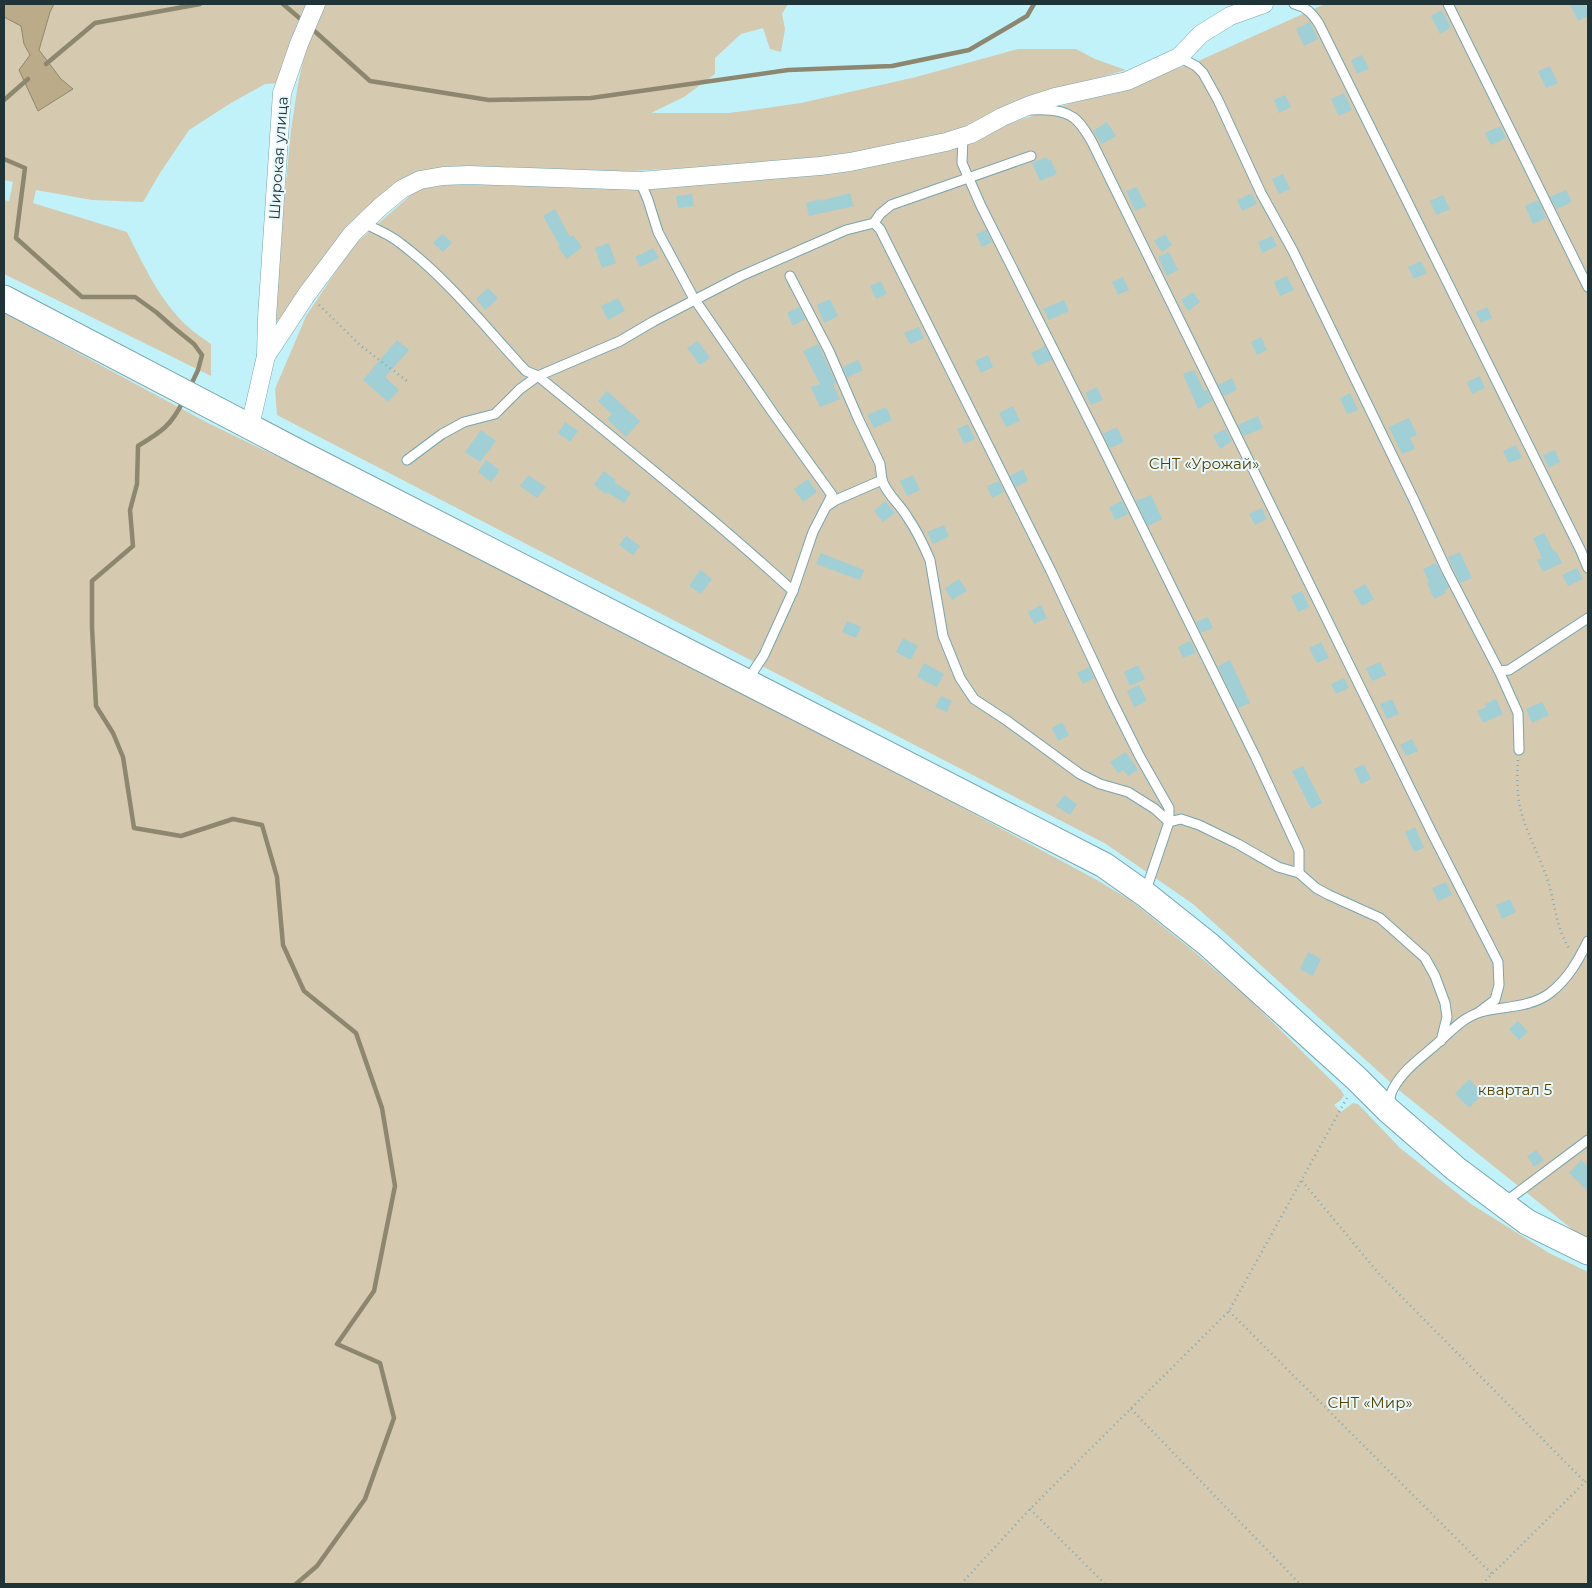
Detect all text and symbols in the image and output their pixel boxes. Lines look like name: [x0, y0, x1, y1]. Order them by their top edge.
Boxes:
street label: Широкая улица: [264, 96, 292, 220]
park label: СНТ «Урожай»: [1149, 454, 1259, 473]
park label: квартал 5: [1478, 1080, 1552, 1099]
park label: СНТ «Мир»: [1327, 1393, 1413, 1412]

